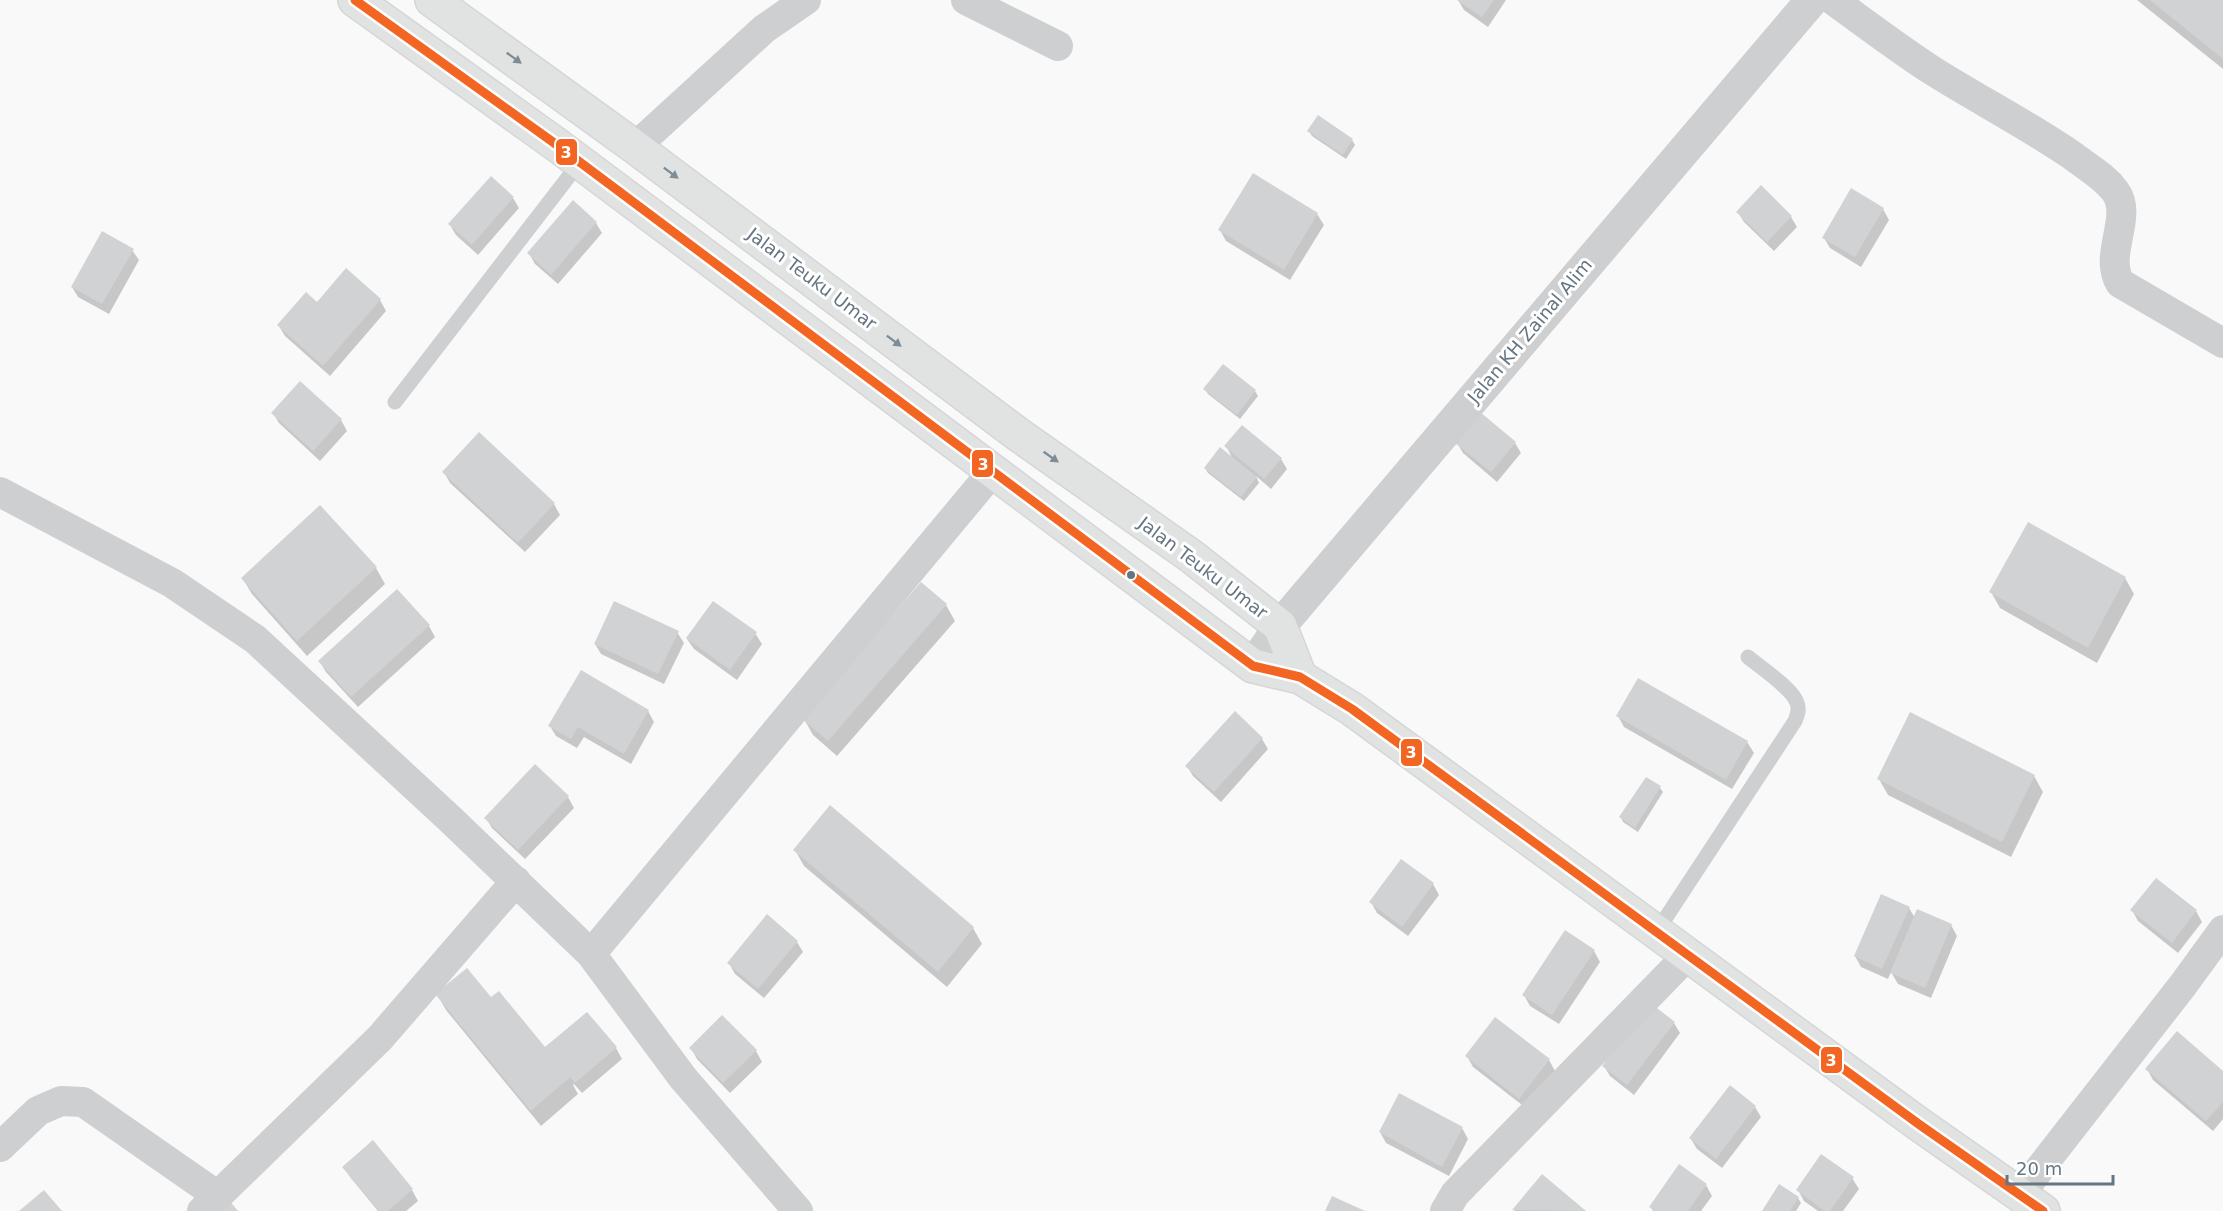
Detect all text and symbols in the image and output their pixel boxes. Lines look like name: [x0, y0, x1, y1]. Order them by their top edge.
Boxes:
one-way arrow: [506, 52, 521, 64]
line badge: 3: [555, 138, 578, 166]
text: 3: [560, 143, 572, 162]
one-way arrow: [664, 167, 679, 179]
street label: Jalan Teuku Umar: [743, 223, 881, 334]
street label: Jalan KH Zainal Alim: [1462, 254, 1596, 408]
one-way arrow: [886, 335, 902, 347]
line badge: 3: [971, 449, 994, 478]
one-way arrow: [1042, 451, 1058, 463]
text: 3: [977, 455, 989, 474]
street label: Jalan Teuku Umar: [1134, 512, 1272, 623]
unlabelled marker: [1125, 569, 1137, 581]
line badge: 3: [1400, 738, 1423, 767]
text: 3: [1405, 743, 1417, 762]
line badge: 3: [1820, 1046, 1843, 1074]
text: 3: [1825, 1051, 1837, 1070]
scale bar: [2007, 1148, 2114, 1186]
text: 20 m: [2016, 1158, 2062, 1179]

